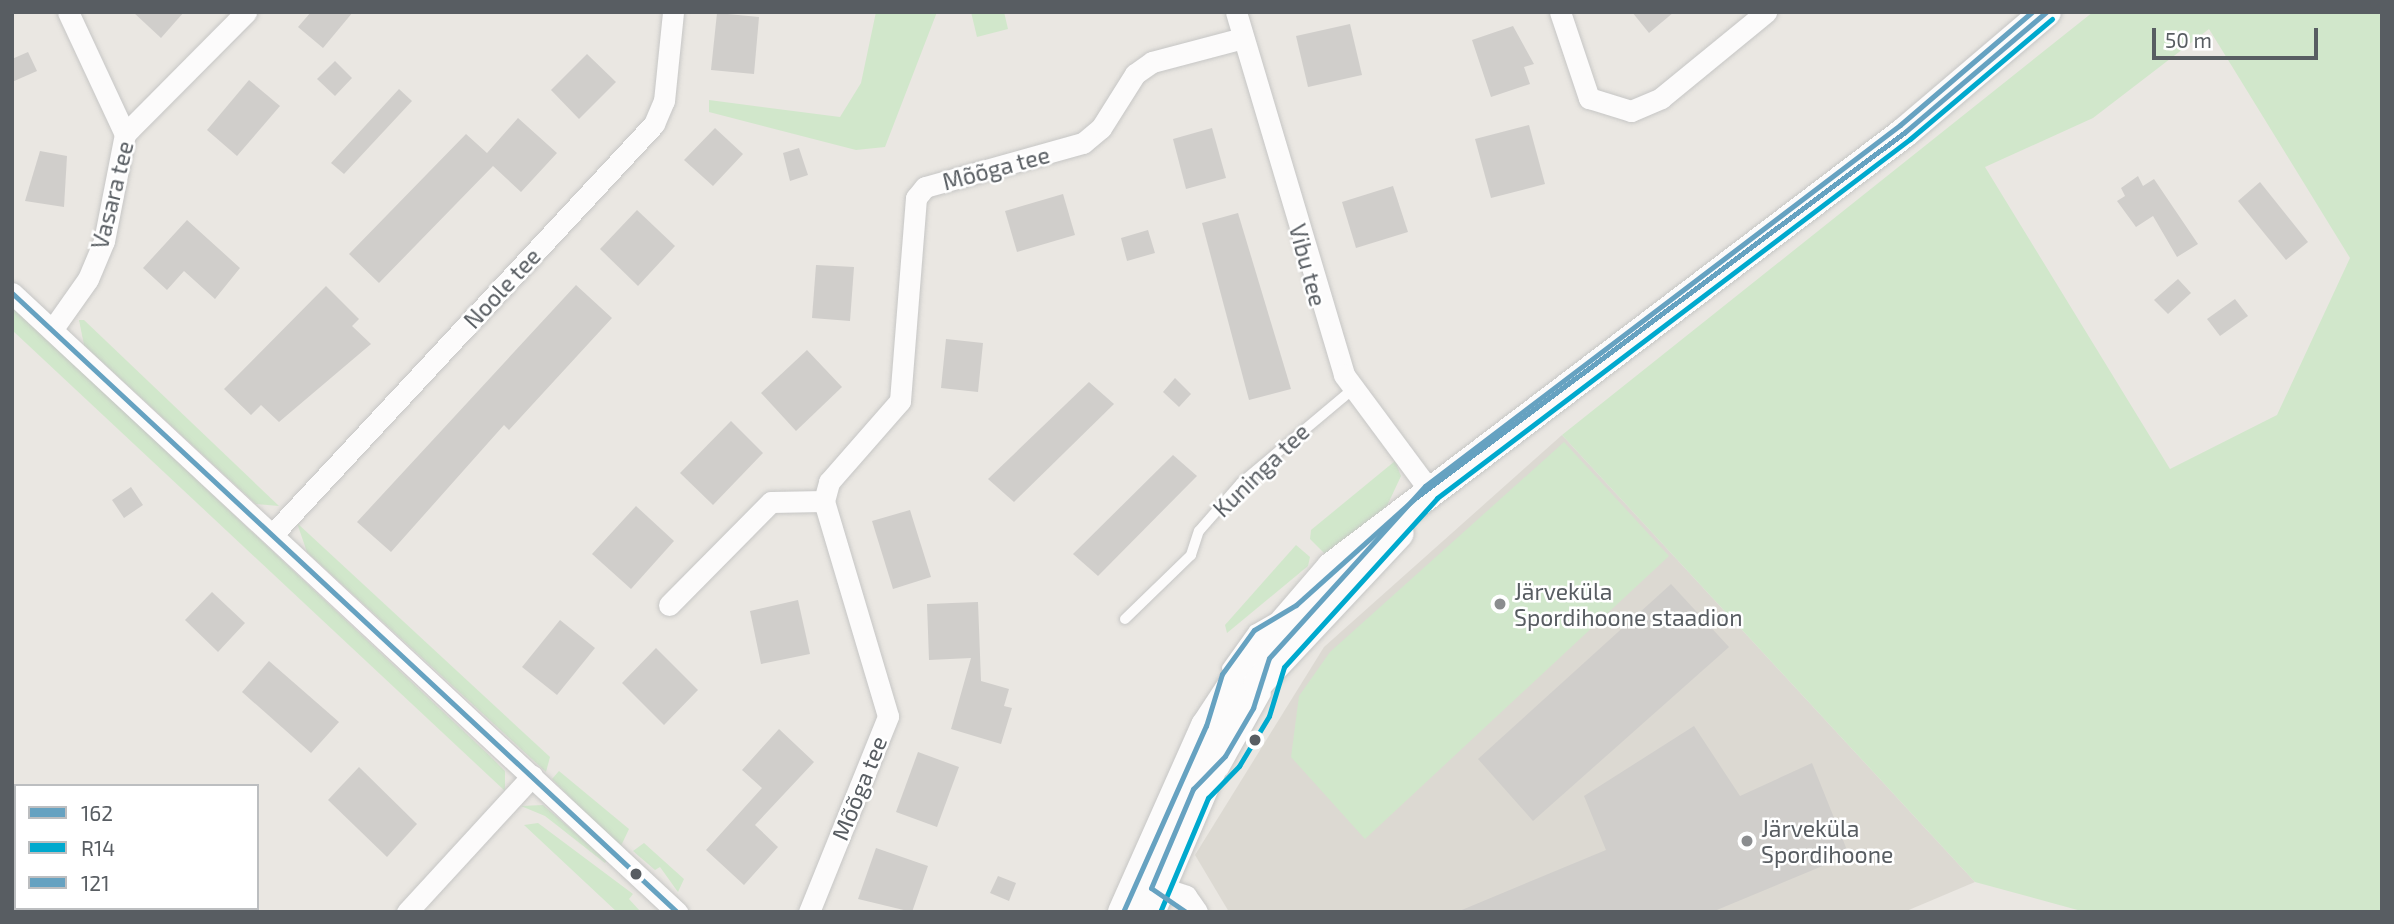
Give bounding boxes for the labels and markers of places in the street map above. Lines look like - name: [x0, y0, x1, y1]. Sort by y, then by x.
- place label: Järveküla Spordihoone staadion: [1514, 577, 1743, 631]
- marker: Järveküla Spordihoone staadion: [1492, 596, 1508, 612]
- unlabelled marker: [1248, 733, 1262, 747]
- place label: Järveküla Spordihoone: [1761, 814, 1893, 868]
- marker: Järveküla Spordihoone: [1739, 833, 1755, 849]
- unlabelled marker: [629, 867, 643, 881]

